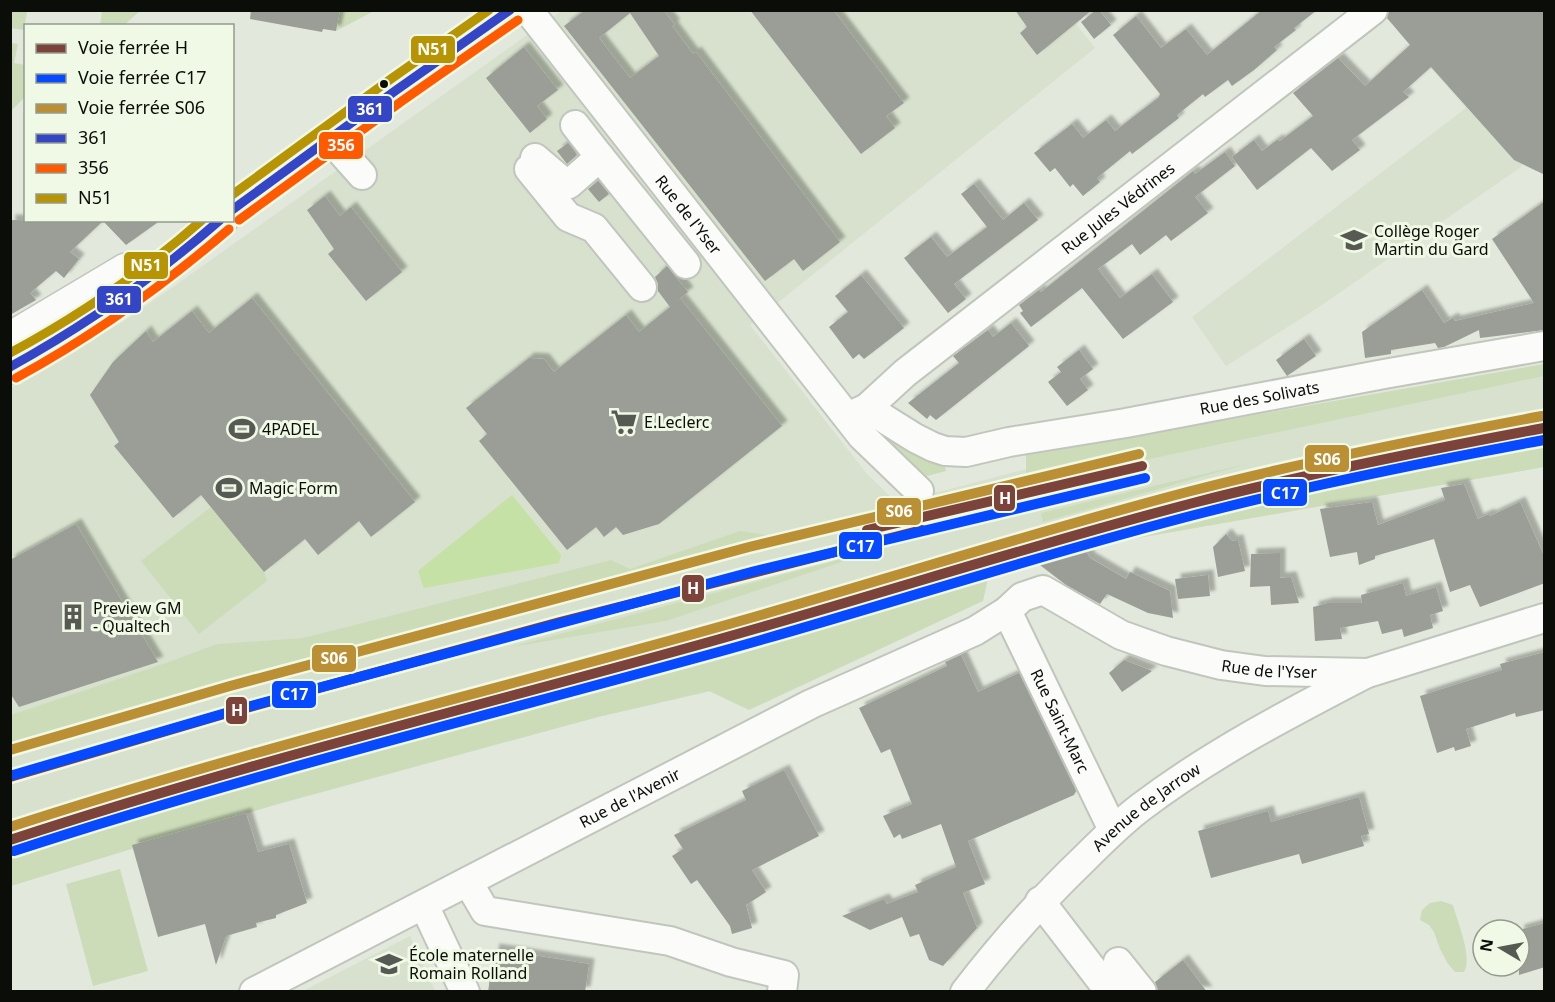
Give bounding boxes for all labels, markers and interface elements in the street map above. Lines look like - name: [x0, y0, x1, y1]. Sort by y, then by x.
- legend: [24, 24, 234, 222]
- text: Voie ferrée H: [78, 35, 188, 59]
- line badge: N51: [410, 35, 456, 64]
- text: N51: [417, 38, 449, 60]
- text: Voie ferrée C17: [78, 65, 207, 89]
- unlabelled marker: [378, 78, 390, 90]
- text: Voie ferrée S06: [78, 95, 205, 119]
- line badge: 361: [347, 95, 393, 123]
- text: 361: [356, 98, 384, 120]
- text: 361: [78, 125, 109, 149]
- line badge: 356: [318, 131, 364, 160]
- text: 356: [327, 134, 355, 156]
- text: 356: [78, 155, 109, 179]
- street label: Rue Jules Védrines: [1057, 157, 1179, 259]
- street label: Rue de l'Yser: [650, 170, 727, 259]
- text: N51: [78, 185, 112, 209]
- place label: Collège Roger Martin du Gard: [1374, 220, 1489, 260]
- school or university icon: Collège Roger Martin du Gard: [1339, 225, 1369, 255]
- line badge: N51: [123, 251, 169, 280]
- text: N51: [130, 254, 162, 276]
- line badge: 361: [96, 285, 142, 314]
- text: 361: [105, 288, 133, 310]
- street label: Rue des Solivats: [1198, 376, 1321, 420]
- supermarket icon: E.Leclerc: [609, 407, 639, 437]
- place label: E.Leclerc: [644, 411, 710, 433]
- sports icon: 4PADEL: [227, 414, 257, 444]
- place label: 4PADEL: [262, 418, 319, 440]
- line badge: S06: [1304, 444, 1350, 473]
- text: S06: [1313, 448, 1341, 470]
- sports icon: Magic Form: [214, 473, 244, 503]
- place label: Magic Form: [249, 477, 338, 499]
- line badge: C17: [1262, 478, 1308, 507]
- text: C17: [1271, 482, 1299, 504]
- line badge: H: [993, 484, 1016, 512]
- text: H: [999, 487, 1011, 509]
- line badge: S06: [876, 497, 922, 526]
- text: S06: [885, 500, 913, 522]
- line badge: C17: [838, 531, 883, 560]
- text: C17: [846, 535, 874, 557]
- line badge: H: [681, 574, 705, 603]
- text: H: [687, 577, 699, 599]
- place label: Preview GM - Qualtech: [93, 597, 182, 637]
- building icon: Preview GM - Qualtech: [58, 602, 88, 632]
- line badge: S06: [311, 644, 357, 673]
- text: S06: [320, 647, 348, 669]
- street label: Rue de l'Yser: [1220, 654, 1318, 683]
- street label: Rue Saint-Marc: [1026, 665, 1095, 777]
- line badge: C17: [271, 680, 317, 709]
- text: C17: [280, 683, 308, 705]
- line badge: H: [225, 696, 248, 725]
- text: H: [231, 699, 243, 721]
- street label: Avenue de Jarrow: [1087, 758, 1205, 856]
- street label: Rue de l'Avenir: [575, 762, 684, 833]
- north arrow: [1471, 918, 1531, 978]
- text: N: [1474, 937, 1498, 954]
- place label: École maternelle Romain Rolland: [409, 944, 534, 984]
- school or university icon: École maternelle Romain Rolland: [374, 949, 404, 979]

